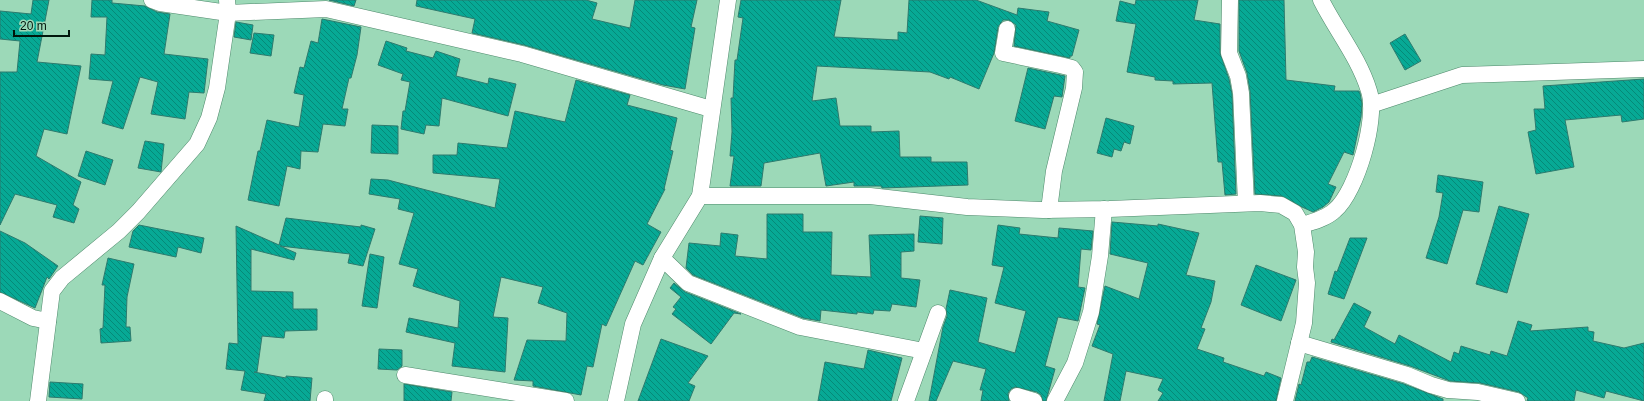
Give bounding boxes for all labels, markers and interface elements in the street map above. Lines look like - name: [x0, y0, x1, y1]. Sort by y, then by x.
- scale bar: [14, 12, 69, 38]
- text: 20 m: [20, 19, 47, 33]

